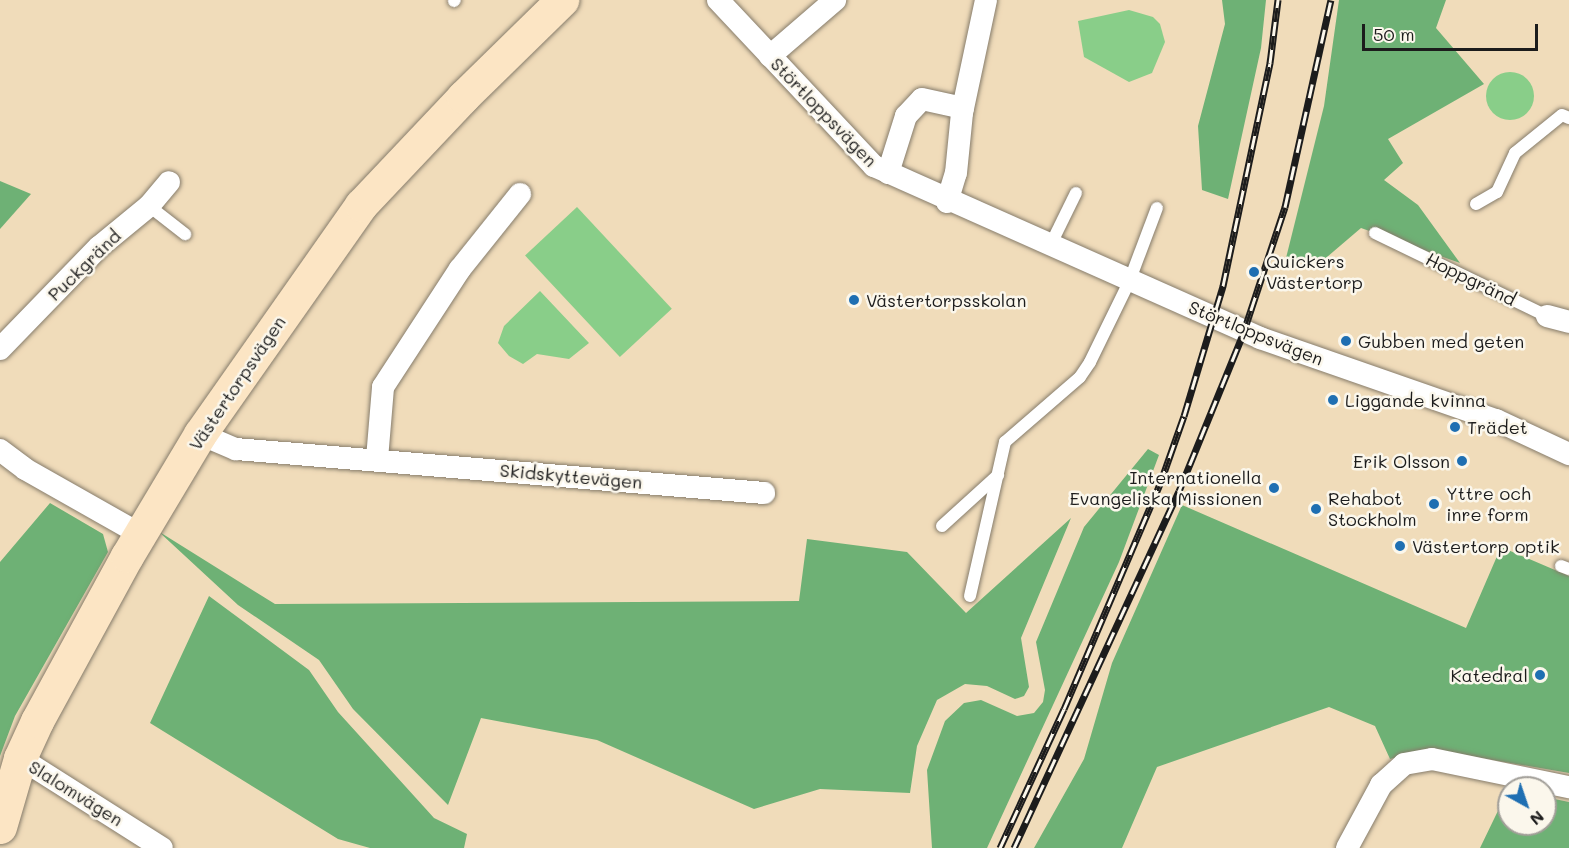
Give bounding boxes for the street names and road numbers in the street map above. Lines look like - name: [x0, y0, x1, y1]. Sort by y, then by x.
- street label: Störtloppsvägen: [766, 53, 882, 171]
- street label: Puckgränd: [43, 225, 125, 305]
- street label: Hoppgränd: [1422, 248, 1520, 310]
- street label: Störtloppsvägen: [1185, 296, 1327, 370]
- street label: Västertorpsvägen: [184, 312, 290, 454]
- street label: Skidskyttevägen: [499, 459, 643, 493]
- street label: Slalomvägen: [25, 755, 127, 831]

